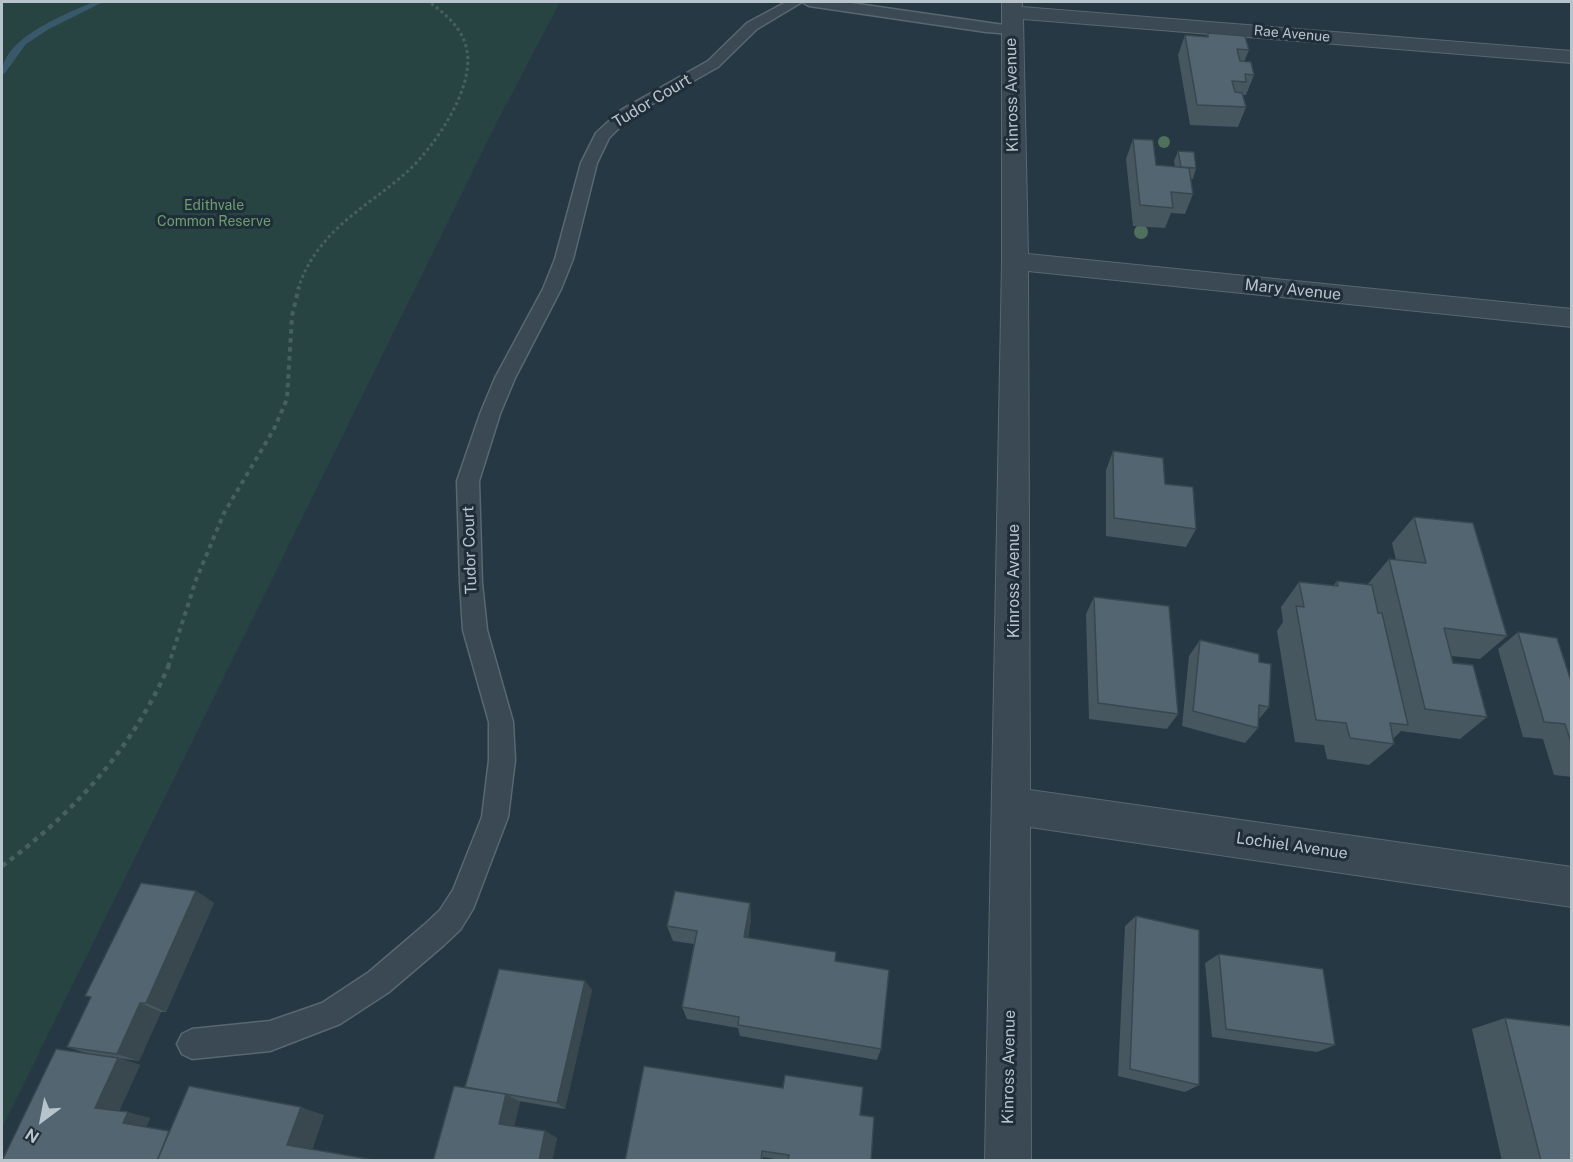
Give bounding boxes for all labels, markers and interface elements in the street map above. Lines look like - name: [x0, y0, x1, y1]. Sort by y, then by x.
- street label: Rae Avenue: [1253, 22, 1331, 46]
- street label: Kinross Avenue: [1001, 38, 1023, 152]
- street label: Tudor Court: [609, 70, 695, 132]
- park label: Edithvale Common Reserve: [157, 198, 271, 231]
- street label: Mary Avenue: [1244, 275, 1342, 305]
- street label: Tudor Court: [459, 506, 481, 594]
- street label: Kinross Avenue: [1004, 524, 1024, 638]
- street label: Lochiel Avenue: [1235, 829, 1349, 863]
- street label: Kinross Avenue: [998, 1010, 1020, 1124]
- north arrow: [12, 1090, 72, 1150]
- text: N: [22, 1124, 43, 1147]

